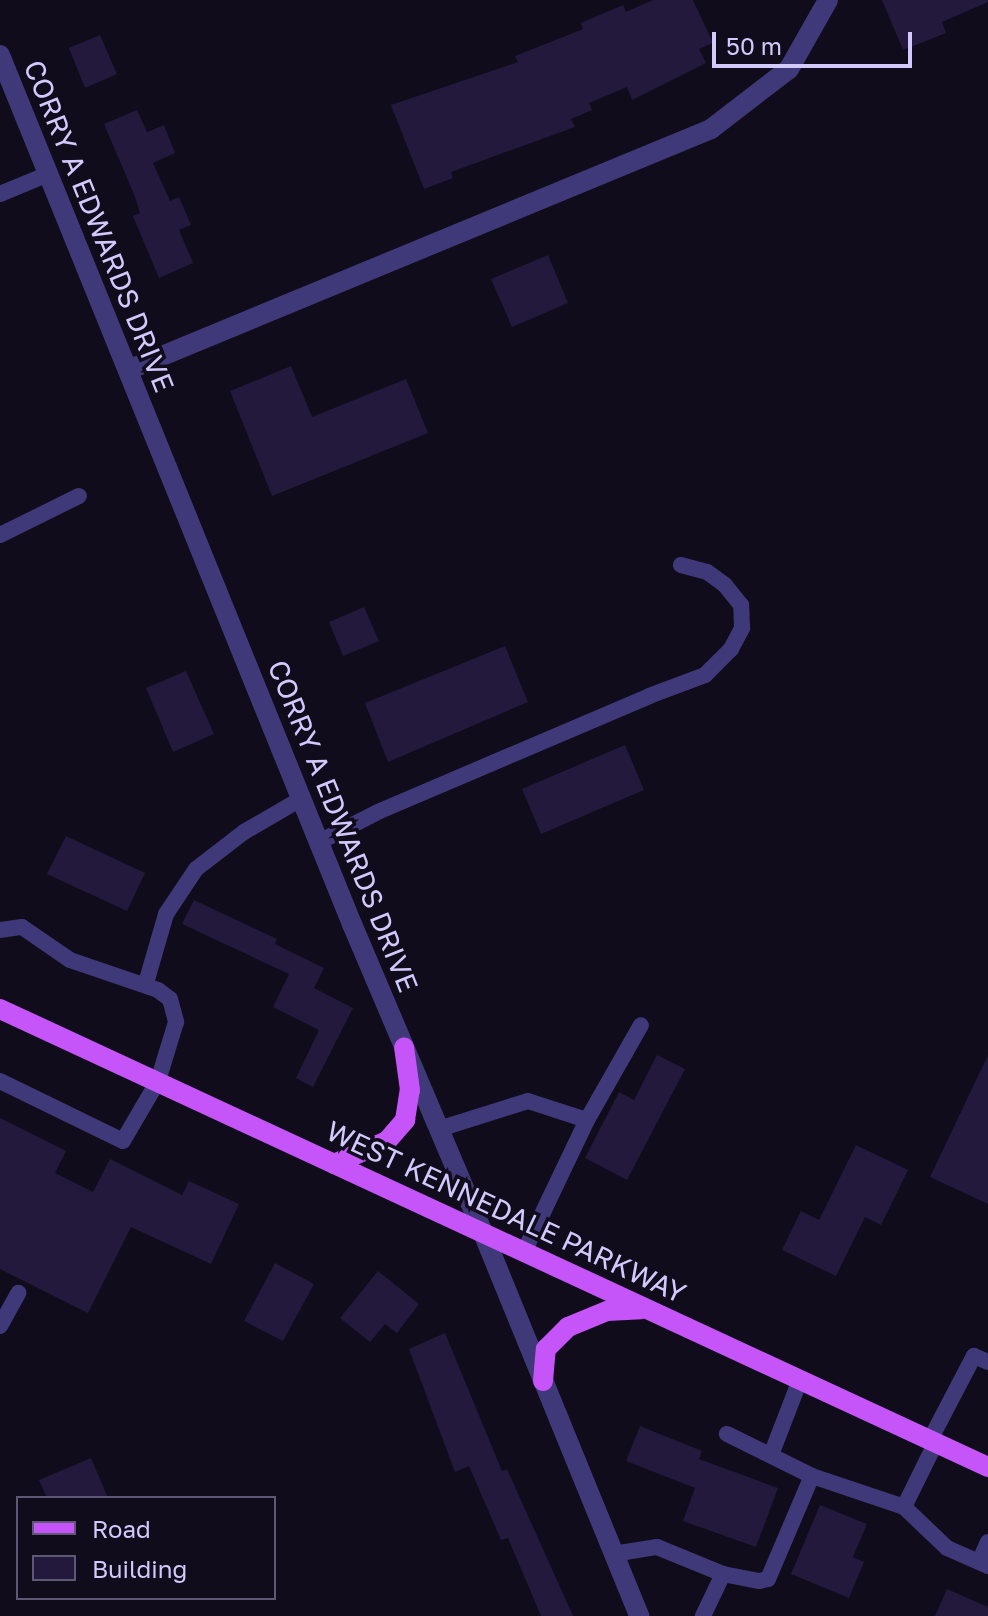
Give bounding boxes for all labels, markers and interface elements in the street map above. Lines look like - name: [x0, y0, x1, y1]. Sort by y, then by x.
- scale bar: [716, 16, 916, 66]
- text: 50 m: [726, 31, 782, 60]
- street label: CORRY A EDWARDS DRIVE: [17, 55, 181, 397]
- street label: CORRY A EDWARDS DRIVE: [261, 655, 425, 997]
- street label: WEST KENNEDALE PARKWAY: [321, 1114, 691, 1310]
- legend: [16, 1496, 276, 1600]
- text: Road: [92, 1514, 151, 1543]
- text: Building: [92, 1554, 187, 1583]

